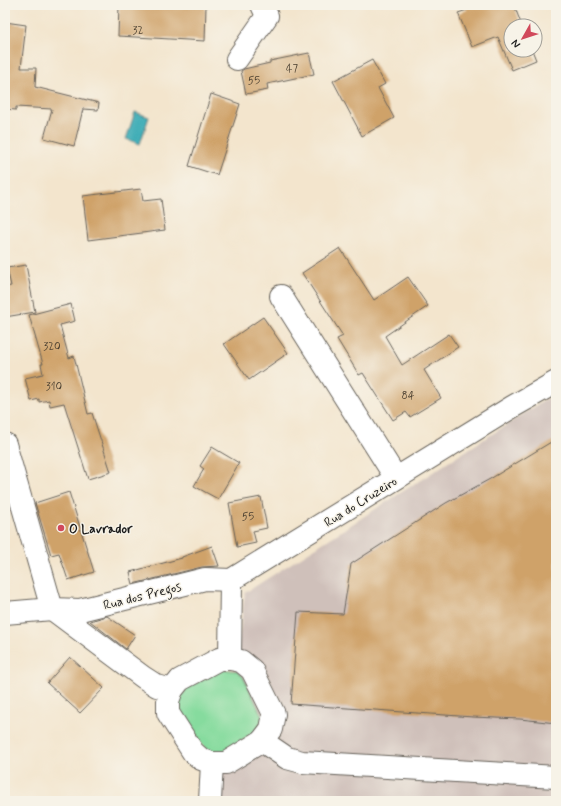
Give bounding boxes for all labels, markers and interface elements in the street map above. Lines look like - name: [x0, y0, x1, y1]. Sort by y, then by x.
- north arrow: [503, 18, 543, 58]
- house number: 32: [133, 24, 144, 38]
- text: N: [508, 36, 524, 51]
- house number: 47: [286, 62, 298, 76]
- house number: 55: [248, 74, 260, 88]
- house number: 320: [43, 340, 61, 354]
- house number: 310: [46, 380, 62, 394]
- house number: 84: [402, 389, 415, 403]
- street label: Rua do Cruzeiro: [321, 473, 401, 532]
- house number: 55: [242, 510, 254, 524]
- place label: O Lavrador: [69, 521, 133, 538]
- marker: O Lavrador: [56, 523, 66, 533]
- street label: Rua dos Pregos: [102, 579, 184, 616]

